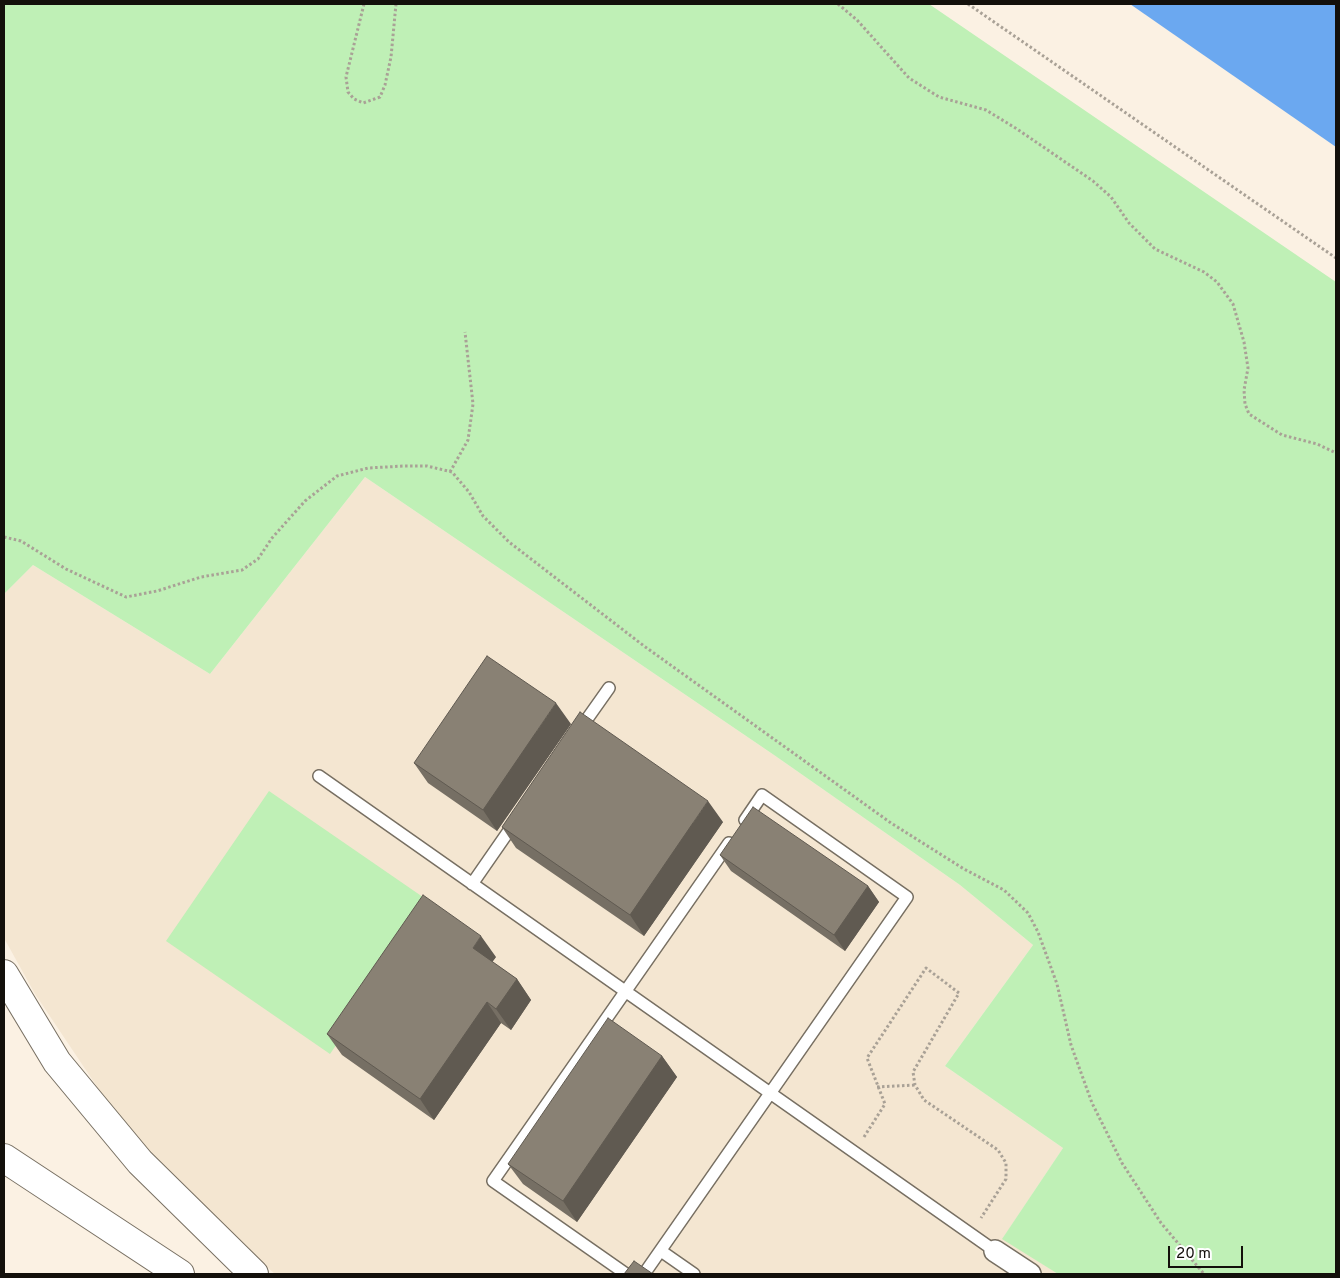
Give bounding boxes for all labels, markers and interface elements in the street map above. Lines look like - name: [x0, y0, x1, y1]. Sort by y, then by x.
- scale bar: [1170, 1236, 1245, 1268]
- text: 20 m: [1176, 1245, 1211, 1264]

